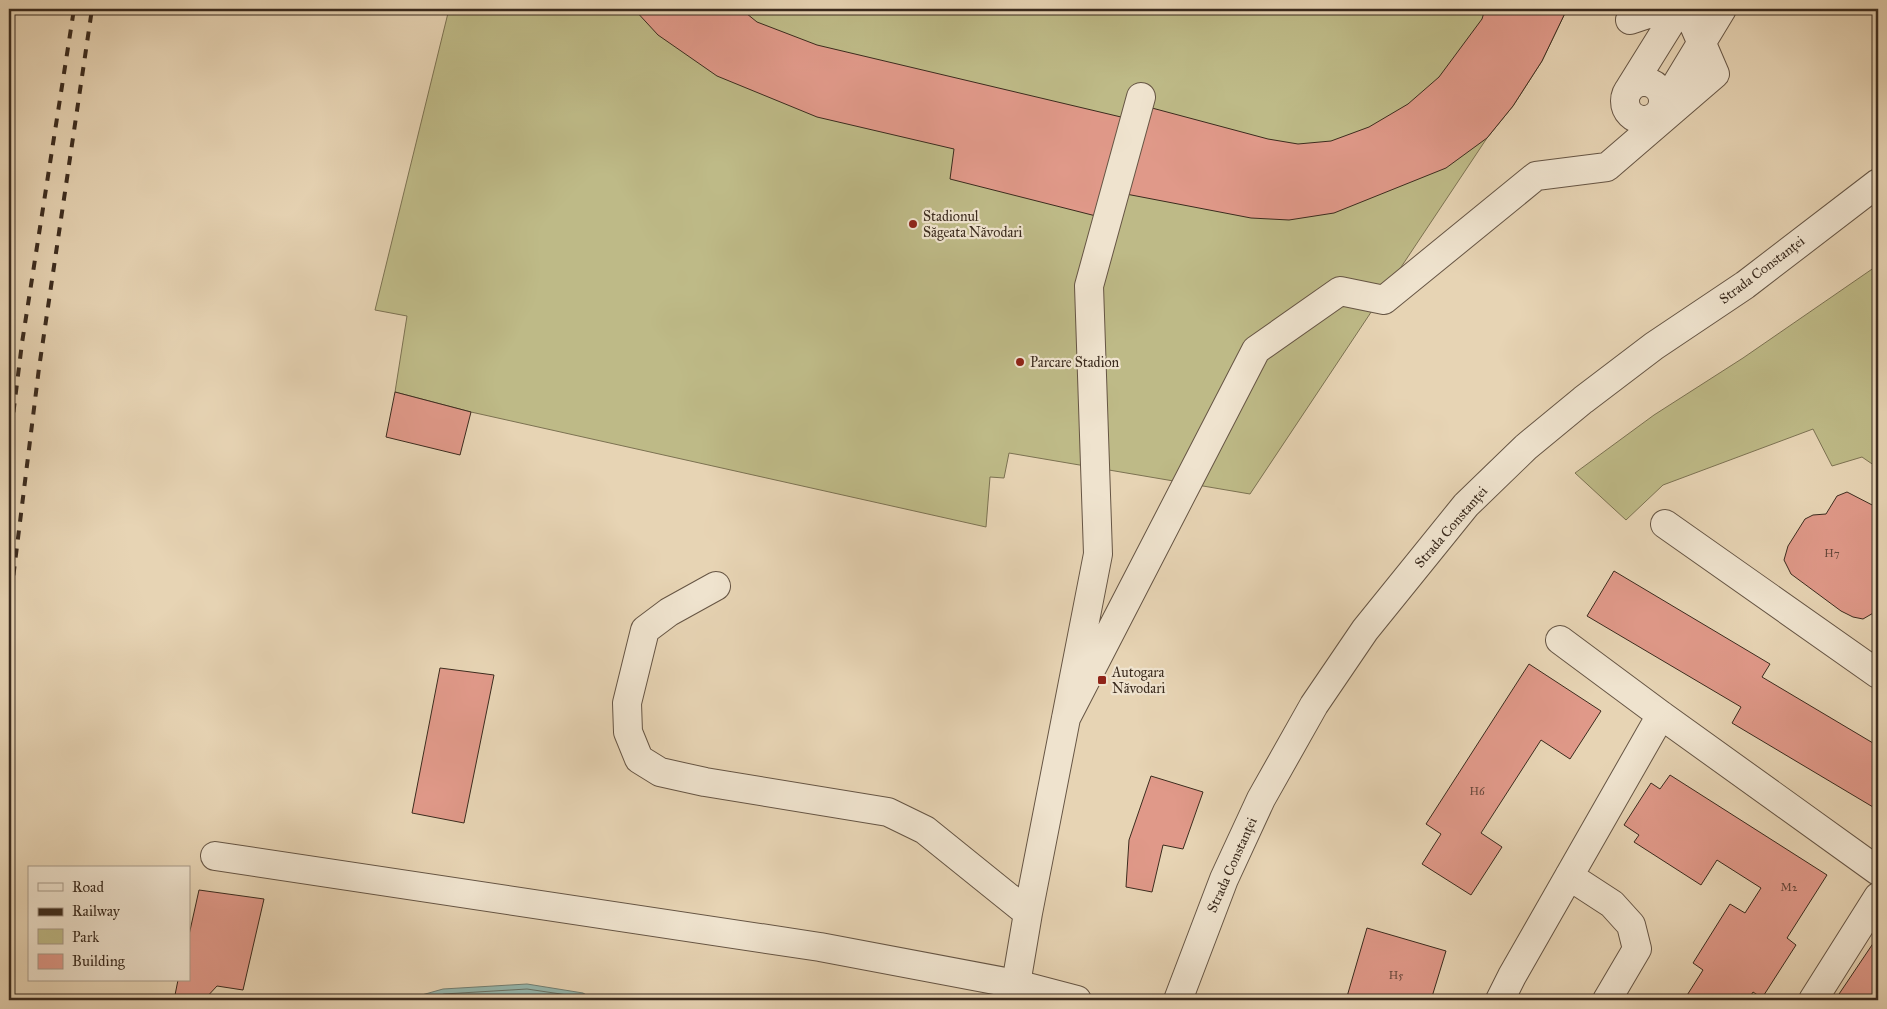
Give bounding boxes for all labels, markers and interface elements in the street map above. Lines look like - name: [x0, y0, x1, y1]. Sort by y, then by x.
- place label: Stadionul Săgeata Năvodari: [923, 208, 1023, 241]
- marker: Stadionul Săgeata Năvodari: [907, 218, 919, 230]
- street label: Strada Constanței: [1716, 232, 1808, 308]
- place label: Parcare Stadion: [1030, 354, 1120, 371]
- marker: Parcare Stadion: [1014, 356, 1026, 368]
- street label: Strada Constanței: [1411, 483, 1491, 571]
- house number: H7: [1824, 547, 1840, 560]
- place label: Autogara Năvodari: [1111, 664, 1165, 697]
- marker: Autogara Năvodari: [1096, 674, 1108, 686]
- house number: H6: [1469, 785, 1485, 798]
- street label: Strada Constanței: [1203, 815, 1261, 915]
- legend: [28, 866, 190, 982]
- text: Road: [72, 878, 104, 896]
- house number: M2: [1781, 881, 1798, 894]
- text: Railway: [72, 902, 121, 920]
- text: Park: [72, 928, 99, 946]
- text: Building: [72, 952, 126, 970]
- house number: H5: [1389, 969, 1403, 982]

